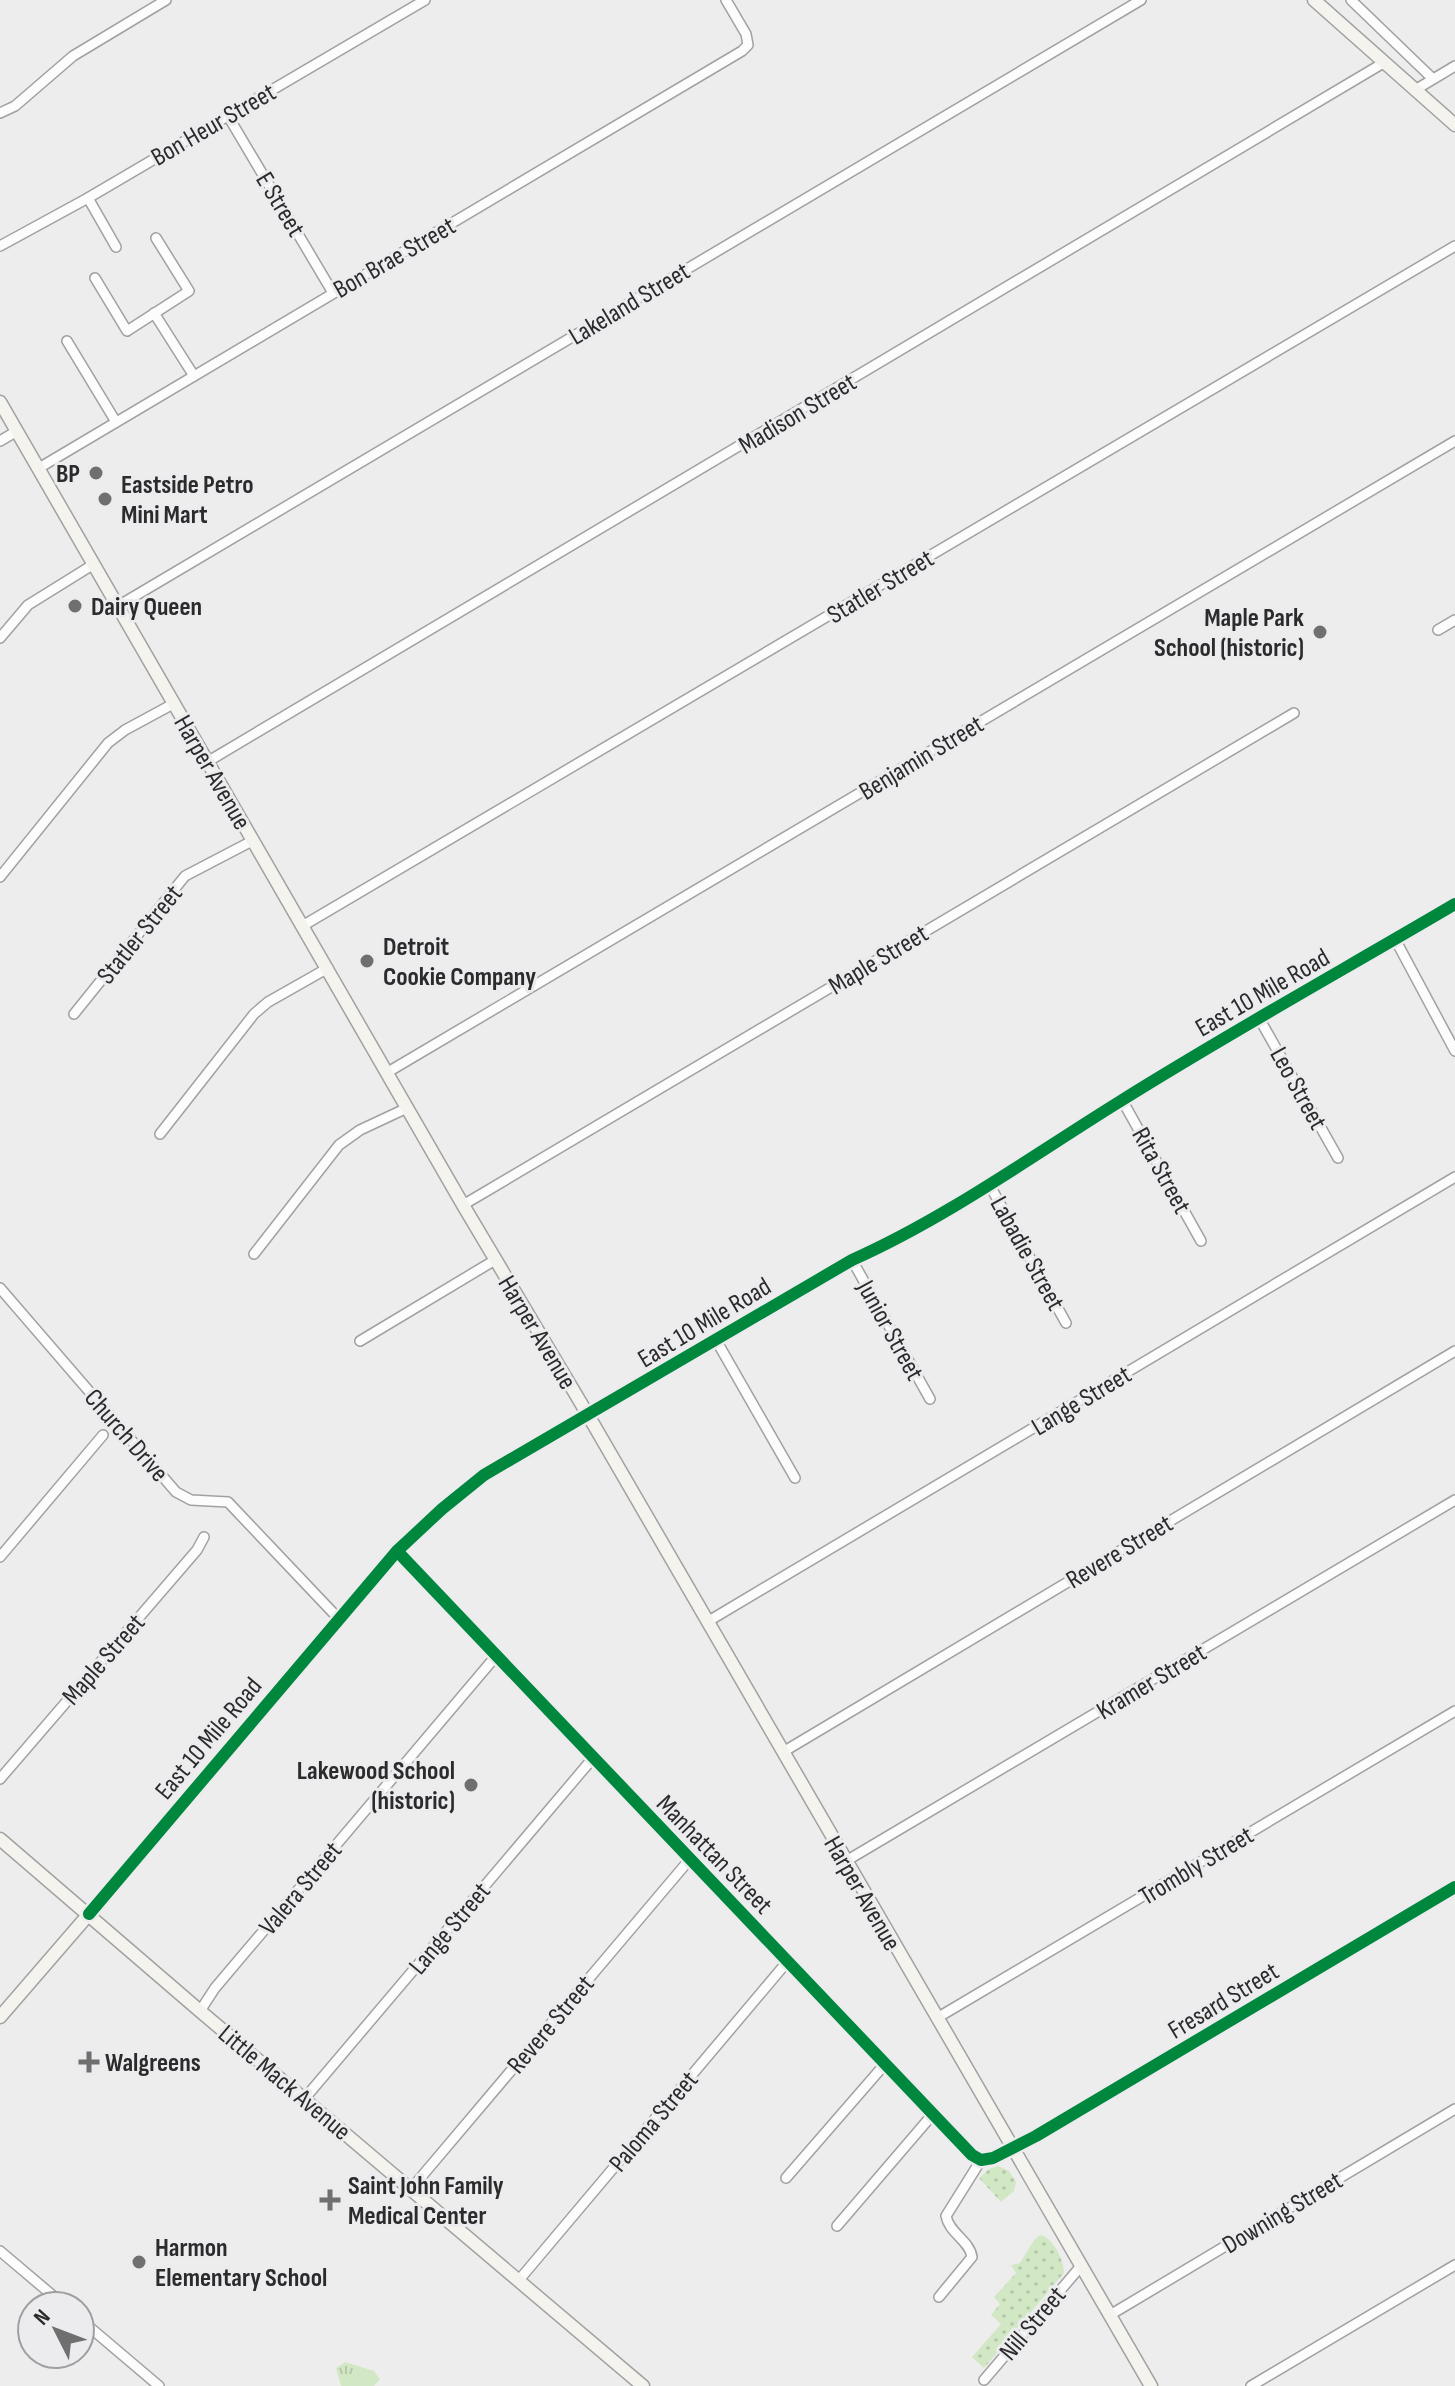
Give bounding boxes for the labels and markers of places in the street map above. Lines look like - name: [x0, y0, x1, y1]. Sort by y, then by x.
- place label: BP: [56, 459, 80, 490]
- marker: BP: [87, 464, 105, 482]
- place label: Eastside Petro Mini Mart: [121, 470, 253, 531]
- marker: Eastside Petro Mini Mart: [96, 490, 114, 508]
- place label: Dairy Queen: [91, 592, 202, 623]
- marker: Dairy Queen: [66, 597, 84, 615]
- place label: Maple Park School (historic): [1154, 603, 1304, 664]
- marker: Maple Park School (historic): [1311, 623, 1329, 641]
- place label: Detroit Cookie Company: [383, 932, 536, 993]
- marker: Detroit Cookie Company: [358, 952, 376, 970]
- place label: Lakewood School (historic): [297, 1756, 455, 1817]
- marker: Lakewood School (historic): [462, 1776, 480, 1794]
- place label: Walgreens: [105, 2048, 201, 2079]
- marker: Walgreens: [80, 2053, 98, 2071]
- place label: Saint John Family Medical Center: [348, 2171, 504, 2232]
- marker: Saint John Family Medical Center: [319, 2189, 341, 2211]
- place label: Harmon Elementary School: [155, 2233, 327, 2294]
- marker: Harmon Elementary School: [130, 2253, 148, 2271]

